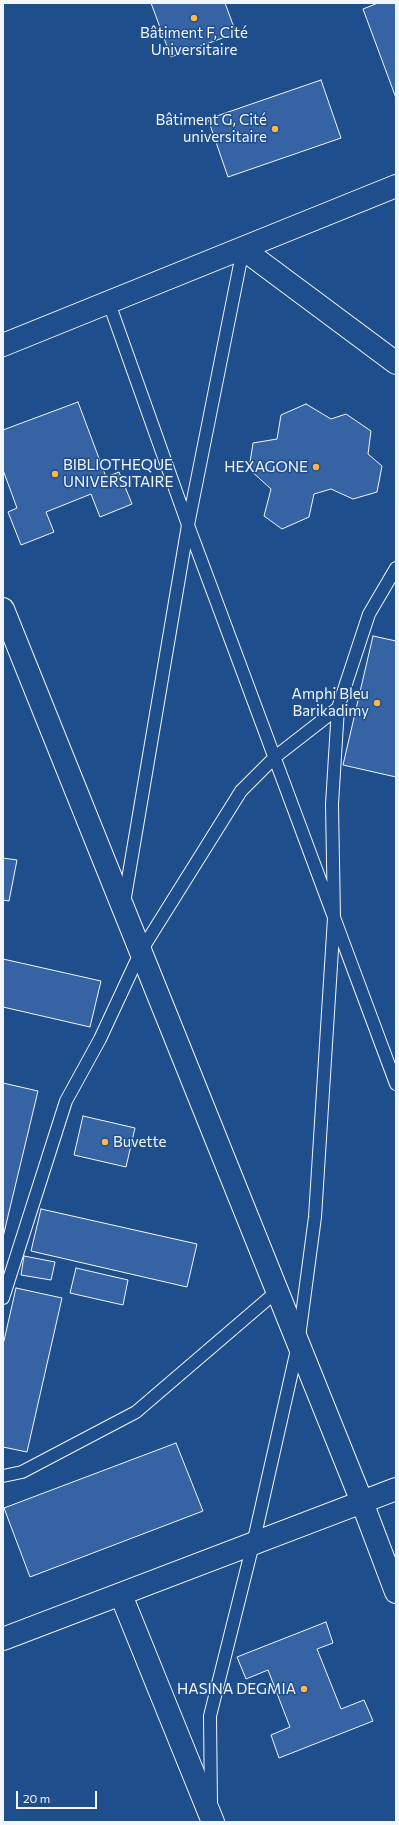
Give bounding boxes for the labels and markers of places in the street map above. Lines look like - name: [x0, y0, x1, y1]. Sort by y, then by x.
- marker: Bâtiment F, Cité Universitaire: [189, 13, 199, 23]
- place label: Bâtiment F, Cité Universitaire: [140, 24, 248, 59]
- place label: Bâtiment G, Cité universitaire: [156, 111, 267, 146]
- marker: Bâtiment G, Cité universitaire: [270, 124, 280, 134]
- place label: BIBLIOTHEQUE UNIVERSITAIRE: [63, 456, 174, 491]
- place label: HEXAGONE: [224, 458, 308, 476]
- marker: HEXAGONE: [311, 462, 321, 472]
- marker: BIBLIOTHEQUE UNIVERSITAIRE: [50, 469, 60, 479]
- place label: Amphi Bleu Barikadimy: [292, 685, 369, 720]
- marker: Amphi Bleu Barikadimy: [372, 698, 382, 708]
- place label: Buvette: [113, 1133, 166, 1151]
- marker: Buvette: [100, 1137, 110, 1147]
- place label: HASINA DEGMIA: [177, 1680, 296, 1698]
- marker: HASINA DEGMIA: [299, 1684, 309, 1694]

